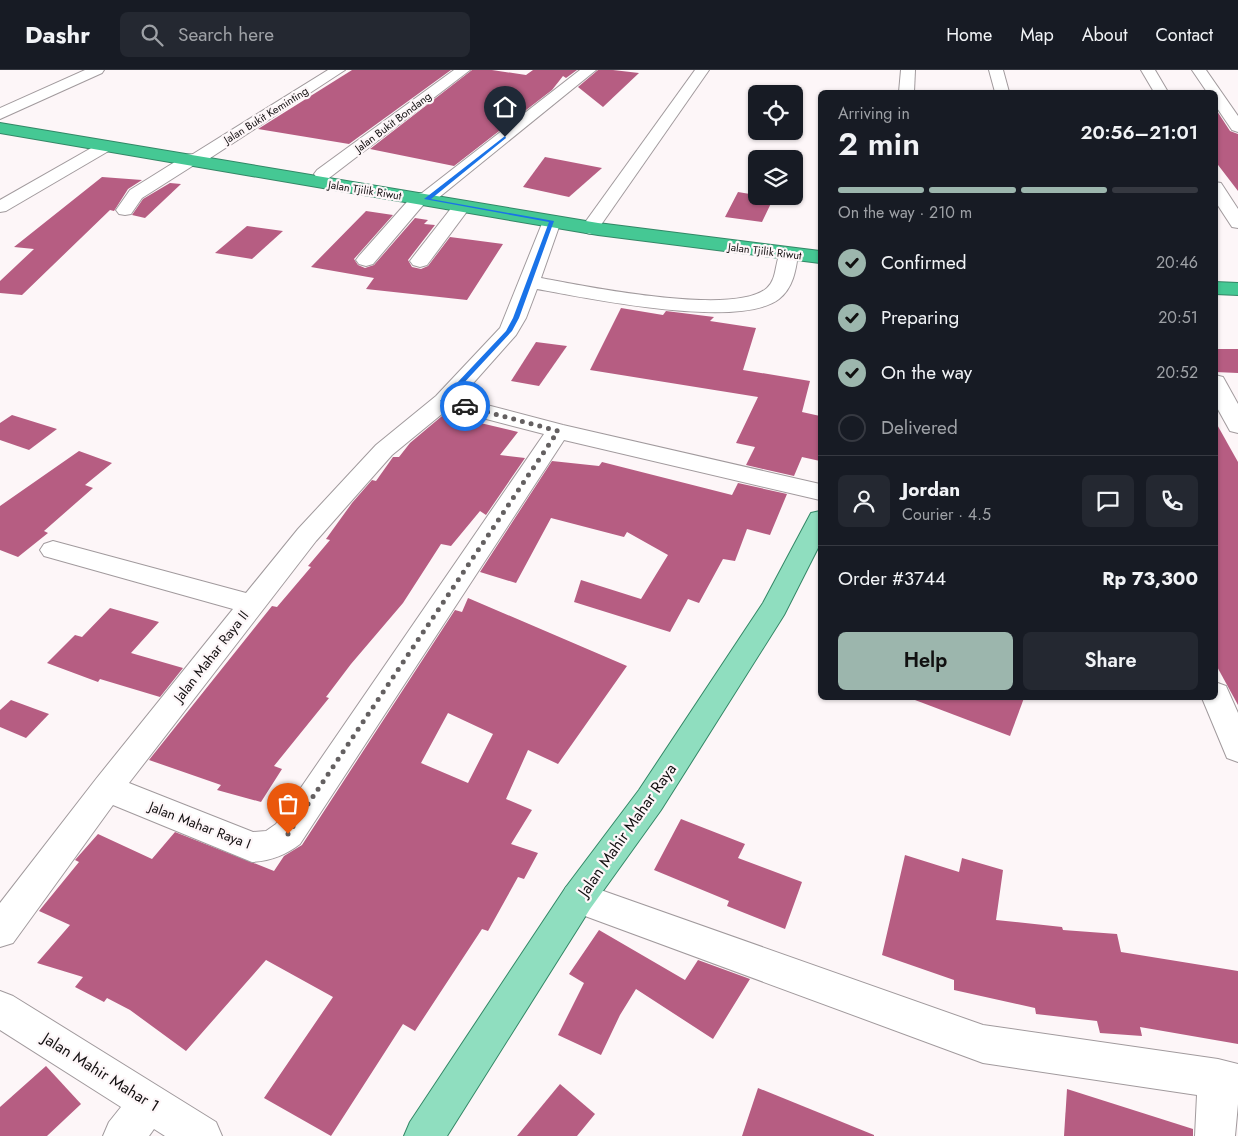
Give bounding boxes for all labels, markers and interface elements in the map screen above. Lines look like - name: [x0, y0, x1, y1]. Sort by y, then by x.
- search box: [120, 12, 470, 57]
- text: Dashr: [25, 17, 90, 52]
- icon: search: [138, 21, 166, 49]
- text: Search here: [178, 21, 274, 48]
- text: Home: [946, 22, 992, 48]
- text: Map: [1020, 22, 1054, 48]
- text: About: [1082, 22, 1127, 48]
- text: Contact: [1155, 22, 1213, 48]
- street label: Jalan Bukit Keminting: [219, 83, 311, 148]
- map controls: [748, 85, 803, 205]
- button: locate: [748, 85, 803, 140]
- pin: [484, 86, 526, 137]
- street label: Jalan Bukit Bondang: [350, 88, 435, 157]
- icon: home: [491, 93, 519, 121]
- text: Arriving in: [838, 102, 910, 125]
- text: 20:56–21:01: [1080, 119, 1198, 146]
- text: 2 min: [838, 121, 920, 167]
- button: layers: [748, 150, 803, 205]
- street label: Jalan Tjilik Riwut: [325, 176, 403, 204]
- text: On the way · 210 m: [838, 201, 972, 224]
- street label: Jalan Tjilik Riwut: [725, 238, 803, 263]
- icon: check: [838, 249, 866, 277]
- text: Confirmed: [881, 249, 967, 276]
- text: 20:46: [1156, 251, 1198, 274]
- icon: check: [838, 304, 866, 332]
- text: Preparing: [881, 304, 959, 331]
- text: 20:51: [1158, 306, 1198, 329]
- icon: check: [838, 359, 866, 387]
- text: On the way: [881, 359, 972, 386]
- text: 20:52: [1156, 361, 1198, 384]
- courier: [440, 381, 490, 431]
- icon: car: [451, 392, 479, 420]
- text: Delivered: [881, 414, 958, 441]
- button: person: [838, 475, 890, 527]
- button: chat: [1082, 475, 1134, 527]
- button: phone: [1146, 475, 1198, 527]
- text: Jordan: [902, 476, 960, 503]
- text: Courier · 4.5: [902, 503, 991, 526]
- text: Order #3744: [838, 565, 946, 592]
- text: Rp 73,300: [1102, 565, 1198, 592]
- street label: Jalan Mahar Raya II: [168, 606, 253, 708]
- button: Help: [838, 632, 1013, 690]
- button: Share: [1023, 632, 1198, 690]
- street label: Jalan Mahir Mahar Raya: [571, 759, 682, 903]
- pin: [267, 783, 309, 834]
- icon: bag: [274, 790, 302, 818]
- street label: Jalan Mahar Raya I: [144, 796, 254, 854]
- street label: Jalan Mahir Mahar 1: [36, 1026, 164, 1117]

